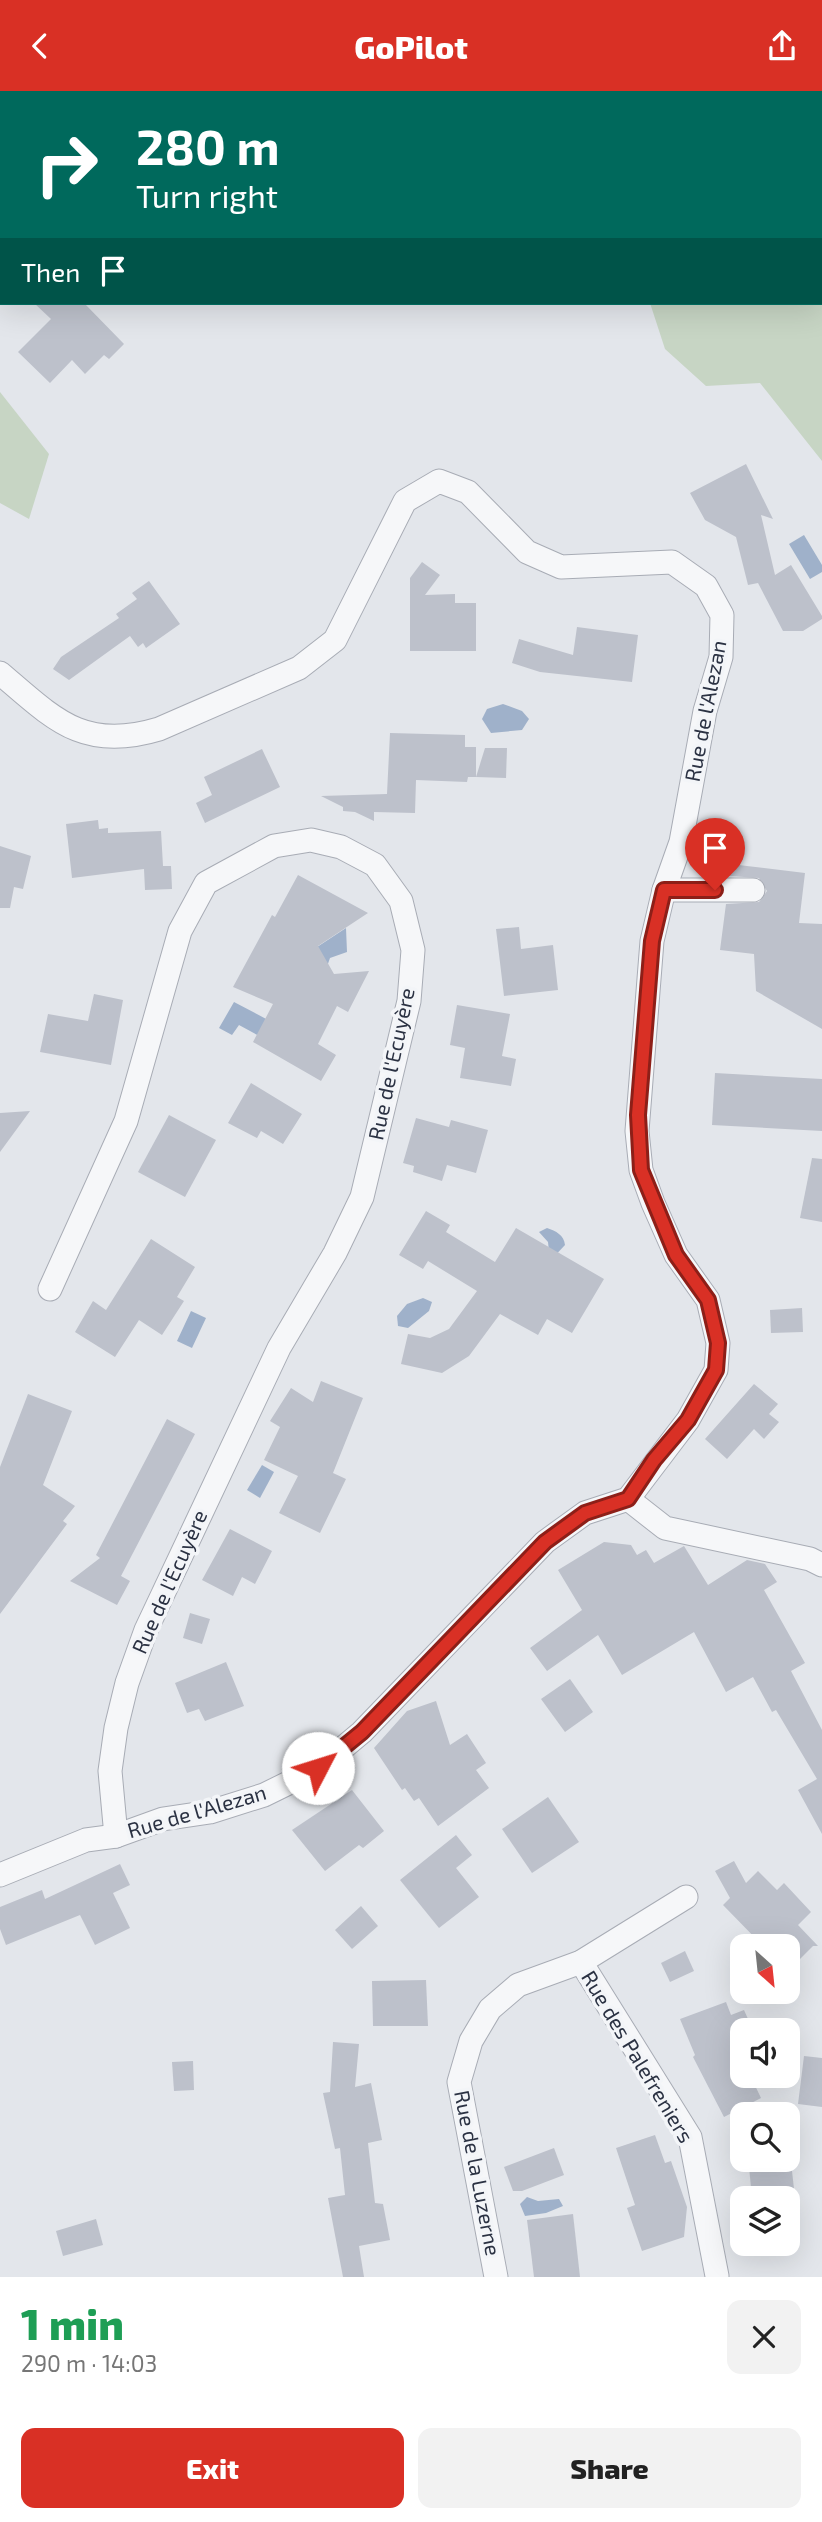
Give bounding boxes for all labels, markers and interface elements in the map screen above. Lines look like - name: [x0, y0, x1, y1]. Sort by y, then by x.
- icon: back: [21, 27, 59, 65]
- text: GoPilot: [354, 27, 468, 65]
- icon: share: [763, 27, 801, 65]
- text: 280 m: [136, 116, 280, 175]
- icon: right: [21, 119, 112, 210]
- text: Turn right: [136, 176, 278, 214]
- icon: arrive: [94, 252, 132, 290]
- text: Then: [21, 256, 80, 287]
- street label: Rue de l'Alezan: [679, 638, 730, 783]
- pin: [685, 818, 745, 890]
- icon: arrive: [696, 829, 734, 867]
- street label: Rue de l'Ecuyère: [362, 985, 419, 1142]
- street label: Rue de l'Ecuyère: [126, 1506, 212, 1657]
- position arrow: [281, 1731, 355, 1805]
- street label: Rue de l'Alezan: [124, 1779, 269, 1842]
- north arrow: [730, 1934, 800, 2004]
- map controls: [730, 1934, 800, 2256]
- street label: Rue des Palefreniers: [577, 1966, 700, 2147]
- button: sound: [730, 2018, 800, 2088]
- street label: Rue de la Luzerne: [450, 2088, 507, 2258]
- button: search: [730, 2102, 800, 2172]
- button: layers: [730, 2186, 800, 2256]
- text: 1 min: [21, 2298, 124, 2348]
- button: close: [727, 2300, 801, 2374]
- text: 290 m · 14:03: [21, 2349, 157, 2377]
- button: Exit: [21, 2428, 404, 2508]
- button: Share: [418, 2428, 801, 2508]

